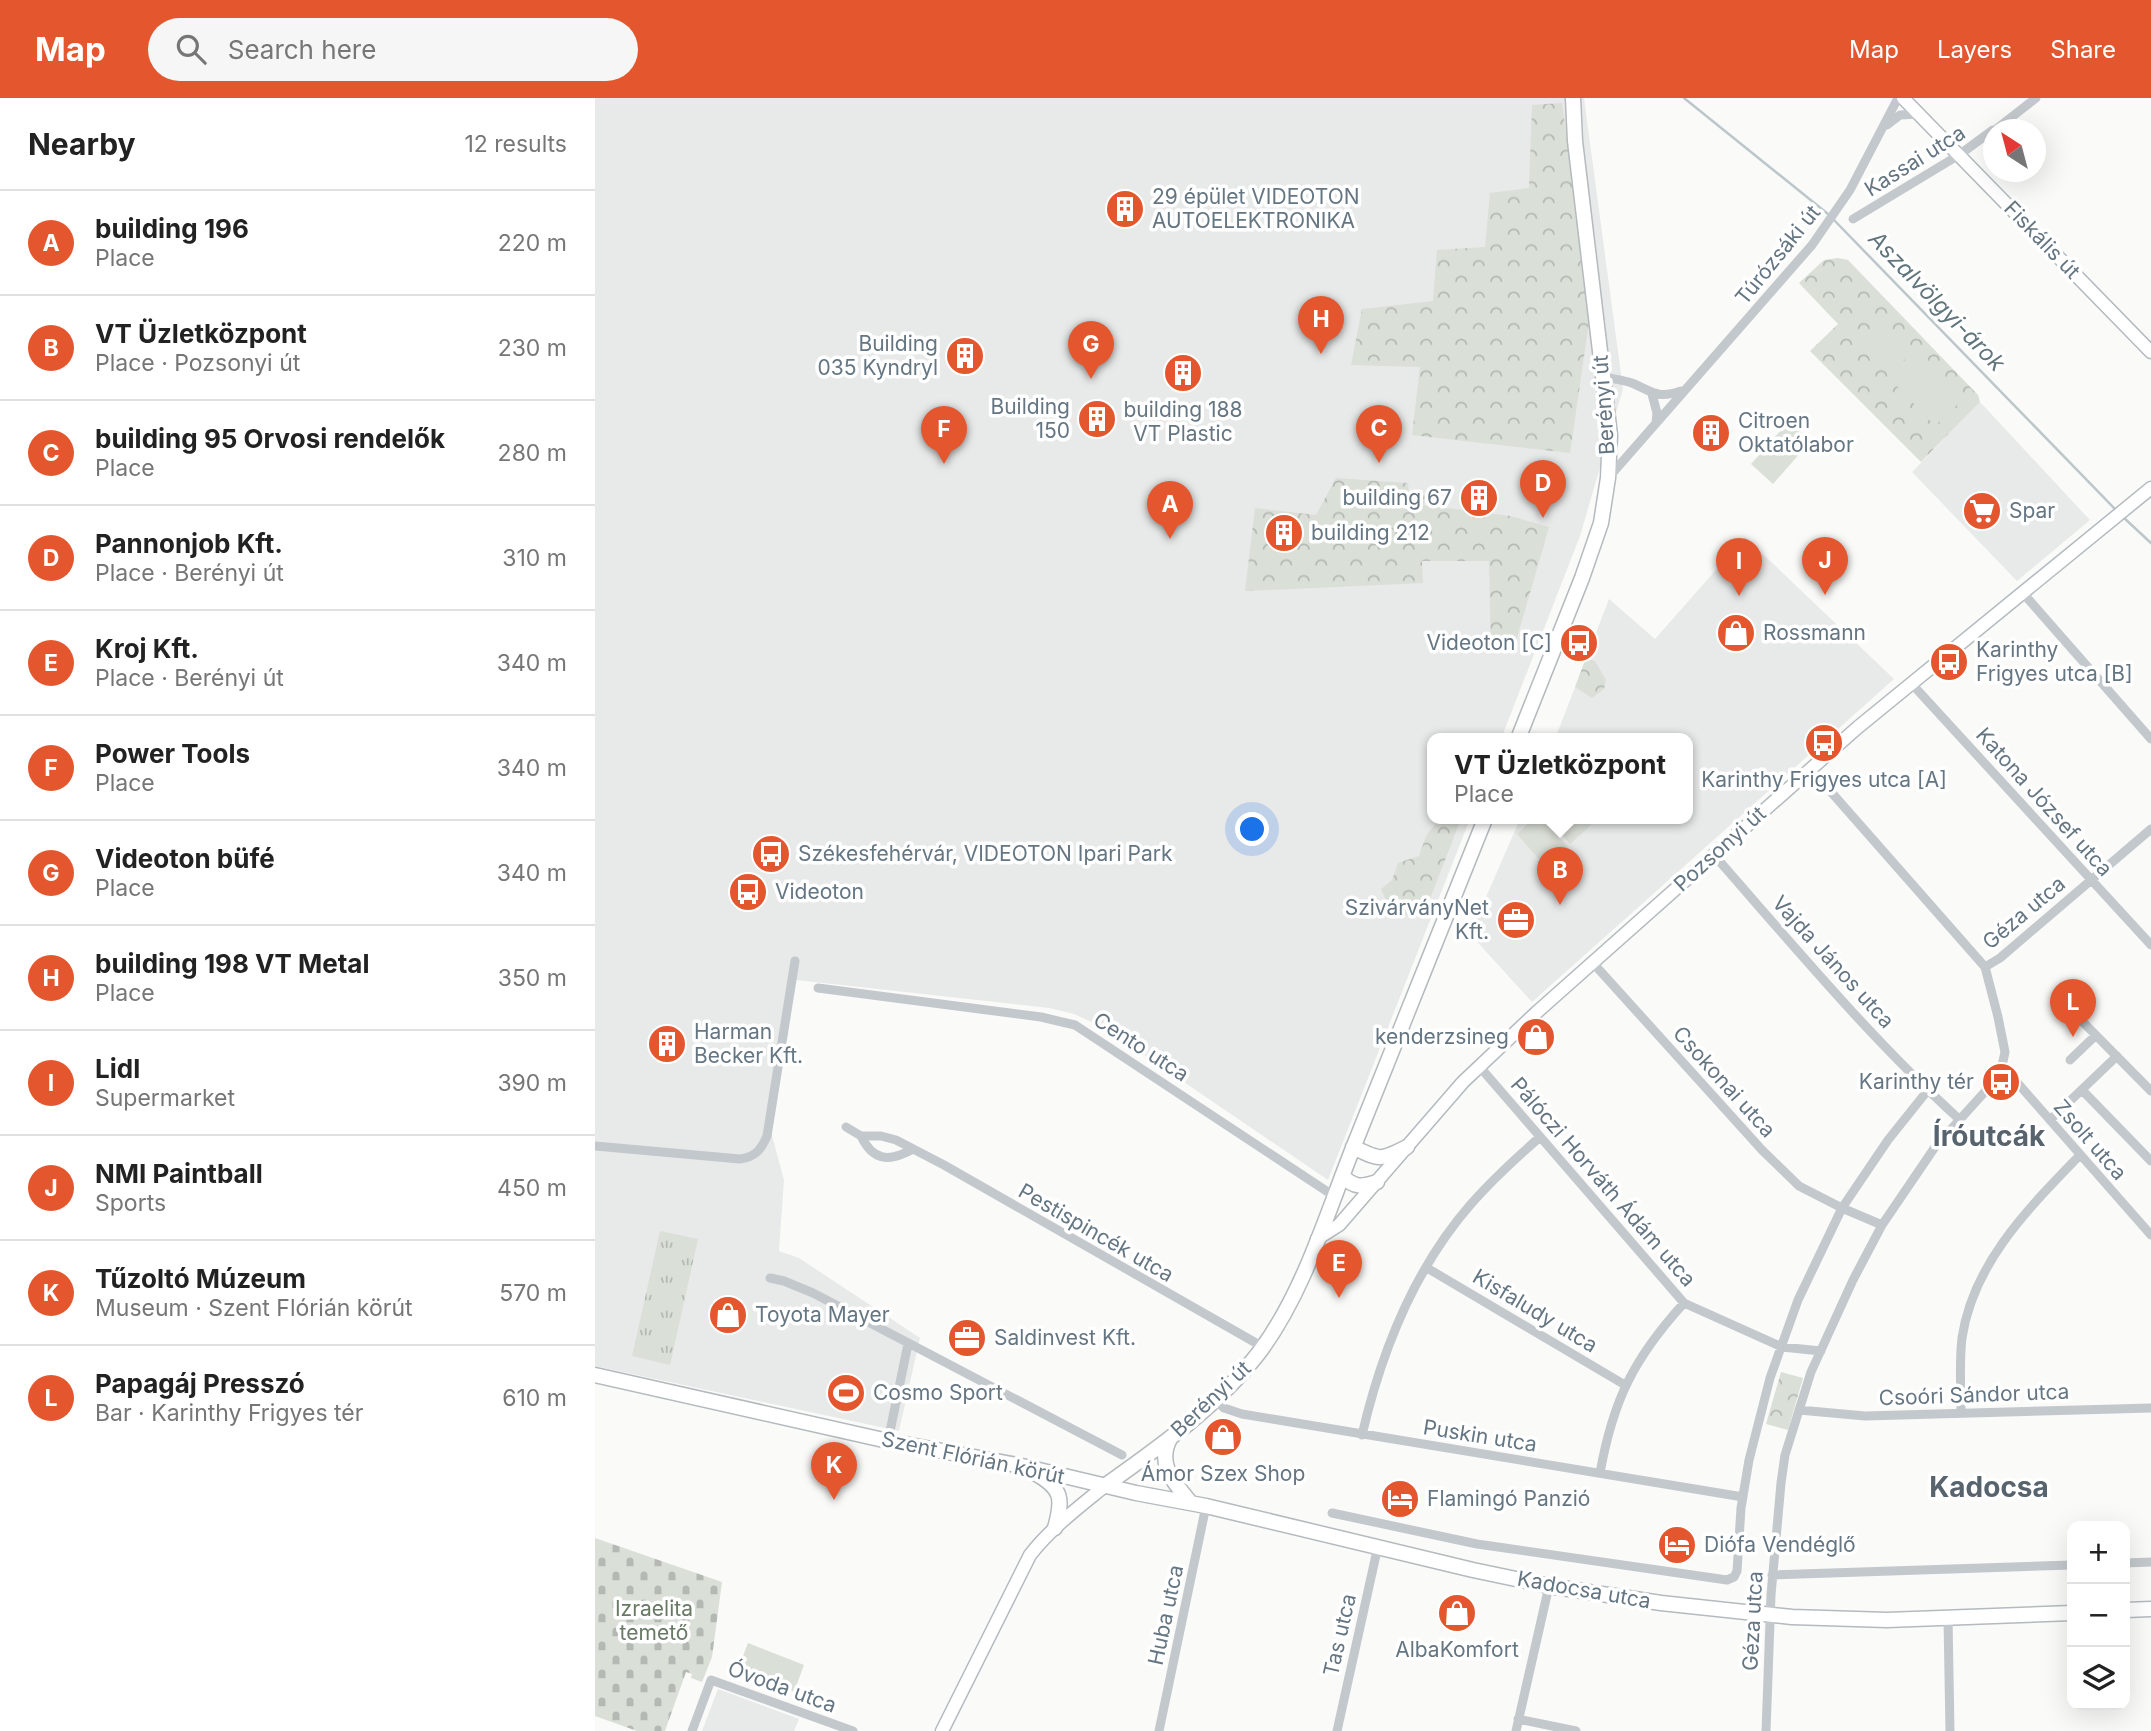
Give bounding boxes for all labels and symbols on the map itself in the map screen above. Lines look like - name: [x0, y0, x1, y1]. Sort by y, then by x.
- north arrow: [1983, 119, 2046, 182]
- street label: Kassai utca: [1860, 120, 1970, 201]
- place label: 29 épület VIDEOTON AUTOELEKTRONIKA: [1152, 184, 1360, 233]
- building icon: 29 épület VIDEOTON AUTOELEKTRONIKA: [1104, 188, 1146, 230]
- street label: Fiskális út: [1999, 196, 2086, 284]
- street label: Túrózsáki út: [1730, 200, 1825, 309]
- water label: Aszalvölgyi-árok: [1862, 224, 2011, 377]
- pin: H: [1298, 296, 1344, 354]
- pin: G: [1068, 321, 1114, 379]
- place label: Building 035 Kyndryl: [818, 331, 938, 380]
- building icon: Building 035 Kyndryl: [944, 335, 986, 377]
- building icon: building 188 VT Plastic: [1162, 352, 1204, 394]
- street label: Berényi út: [1588, 354, 1619, 456]
- place label: Building 150: [990, 394, 1070, 443]
- place label: building 188 VT Plastic: [1123, 397, 1243, 446]
- building icon: Building 150: [1076, 398, 1118, 440]
- pin: C: [1356, 405, 1402, 463]
- pin: F: [921, 406, 967, 464]
- place label: Citroen Oktatólabor: [1738, 408, 1854, 457]
- building icon: Citroen Oktatólabor: [1690, 412, 1732, 454]
- pin: D: [1520, 460, 1566, 518]
- building icon: building 67: [1458, 477, 1500, 519]
- pin: A: [1147, 481, 1193, 539]
- place label: building 67: [1343, 485, 1452, 510]
- supermarket icon: Spar: [1961, 490, 2003, 532]
- place label: Spar: [2009, 498, 2055, 523]
- building icon: building 212: [1263, 512, 1305, 554]
- place label: building 212: [1311, 520, 1430, 545]
- pin: J: [1802, 537, 1848, 595]
- pin: I: [1716, 538, 1762, 596]
- shop icon: Rossmann: [1715, 612, 1757, 654]
- place label: Rossmann: [1763, 620, 1866, 645]
- bus stop icon: Videoton [C]: [1558, 622, 1600, 664]
- place label: Videoton [C]: [1427, 630, 1552, 655]
- place label: Karinthy Frigyes utca [B]: [1976, 637, 2133, 686]
- bus stop icon: Karinthy Frigyes utca [B]: [1928, 641, 1970, 683]
- bus stop icon: Karinthy Frigyes utca [A]: [1803, 722, 1845, 764]
- street label: Katona József utca: [1971, 722, 2118, 881]
- place label: Karinthy Frigyes utca [A]: [1701, 767, 1947, 792]
- street label: Pozsonyi út: [1669, 801, 1771, 896]
- your location: [1235, 812, 1269, 846]
- bus stop icon: Székesfehérvár, VIDEOTON Ipari Park: [750, 833, 792, 875]
- place label: Székesfehérvár, VIDEOTON Ipari Park: [798, 841, 1173, 866]
- pin: B: [1537, 847, 1583, 905]
- bus stop icon: Videoton: [727, 871, 769, 913]
- street label: Géza utca: [1977, 871, 2070, 954]
- place label: Videoton: [775, 879, 864, 904]
- street label: Vajda János utca: [1767, 890, 1899, 1033]
- place label: SzivárványNet Kft.: [1345, 895, 1489, 944]
- office icon: SzivárványNet Kft.: [1495, 899, 1537, 941]
- pin: L: [2050, 979, 2096, 1037]
- street label: Cento utca: [1089, 1007, 1193, 1087]
- shop icon: kenderzsineg: [1515, 1016, 1557, 1058]
- place label: Harman Becker Kft.: [694, 1019, 803, 1068]
- street label: Csokonai utca: [1668, 1021, 1781, 1142]
- building icon: Harman Becker Kft.: [646, 1023, 688, 1065]
- place label: kenderzsineg: [1375, 1024, 1509, 1049]
- bus stop icon: Karinthy tér: [1980, 1061, 2022, 1103]
- place label: Karinthy tér: [1859, 1069, 1974, 1094]
- street label: Pálóczi Horváth Ádám utca: [1506, 1071, 1702, 1291]
- street label: Zsolt utca: [2049, 1094, 2132, 1185]
- district label: Íróutcák: [1933, 1118, 2046, 1153]
- street label: Pestispincék utca: [1014, 1178, 1178, 1287]
- pin: E: [1316, 1240, 1362, 1298]
- street label: Kisfaludy utca: [1468, 1264, 1602, 1358]
- shop icon: Toyota Mayer: [707, 1294, 749, 1336]
- place label: Toyota Mayer: [755, 1302, 890, 1327]
- office icon: Saldinvest Kft.: [946, 1317, 988, 1359]
- place label: Saldinvest Kft.: [994, 1325, 1136, 1350]
- street label: Berényi út: [1166, 1355, 1256, 1442]
- sports icon: Cosmo Sport: [825, 1372, 867, 1414]
- street label: Csoóri Sándor utca: [1878, 1379, 2070, 1410]
- place label: Cosmo Sport: [873, 1380, 1003, 1405]
- street label: Puskin utca: [1421, 1414, 1539, 1457]
- shop icon: Ámor Szex Shop: [1202, 1416, 1244, 1458]
- street label: Szent Flórián körút: [879, 1426, 1067, 1489]
- pin: K: [811, 1442, 857, 1500]
- place label: Ámor Szex Shop: [1141, 1460, 1305, 1486]
- district label: Kadocsa: [1929, 1470, 2049, 1504]
- hotel icon: Flamingó Panzió: [1379, 1478, 1421, 1520]
- place label: Flamingó Panzió: [1427, 1486, 1590, 1511]
- hotel icon: Diófa Vendéglő: [1656, 1524, 1698, 1566]
- place label: Diófa Vendéglő: [1704, 1532, 1856, 1557]
- street label: Huba utca: [1143, 1562, 1188, 1667]
- street label: Kadocsa utca: [1515, 1565, 1653, 1614]
- street label: Géza utca: [1737, 1570, 1768, 1672]
- street label: Tas utca: [1318, 1591, 1361, 1679]
- shop icon: AlbaKomfort: [1436, 1592, 1478, 1634]
- park label: Izraelita temető: [615, 1596, 693, 1645]
- place label: AlbaKomfort: [1395, 1637, 1519, 1662]
- street label: Óvoda utca: [724, 1654, 840, 1718]

